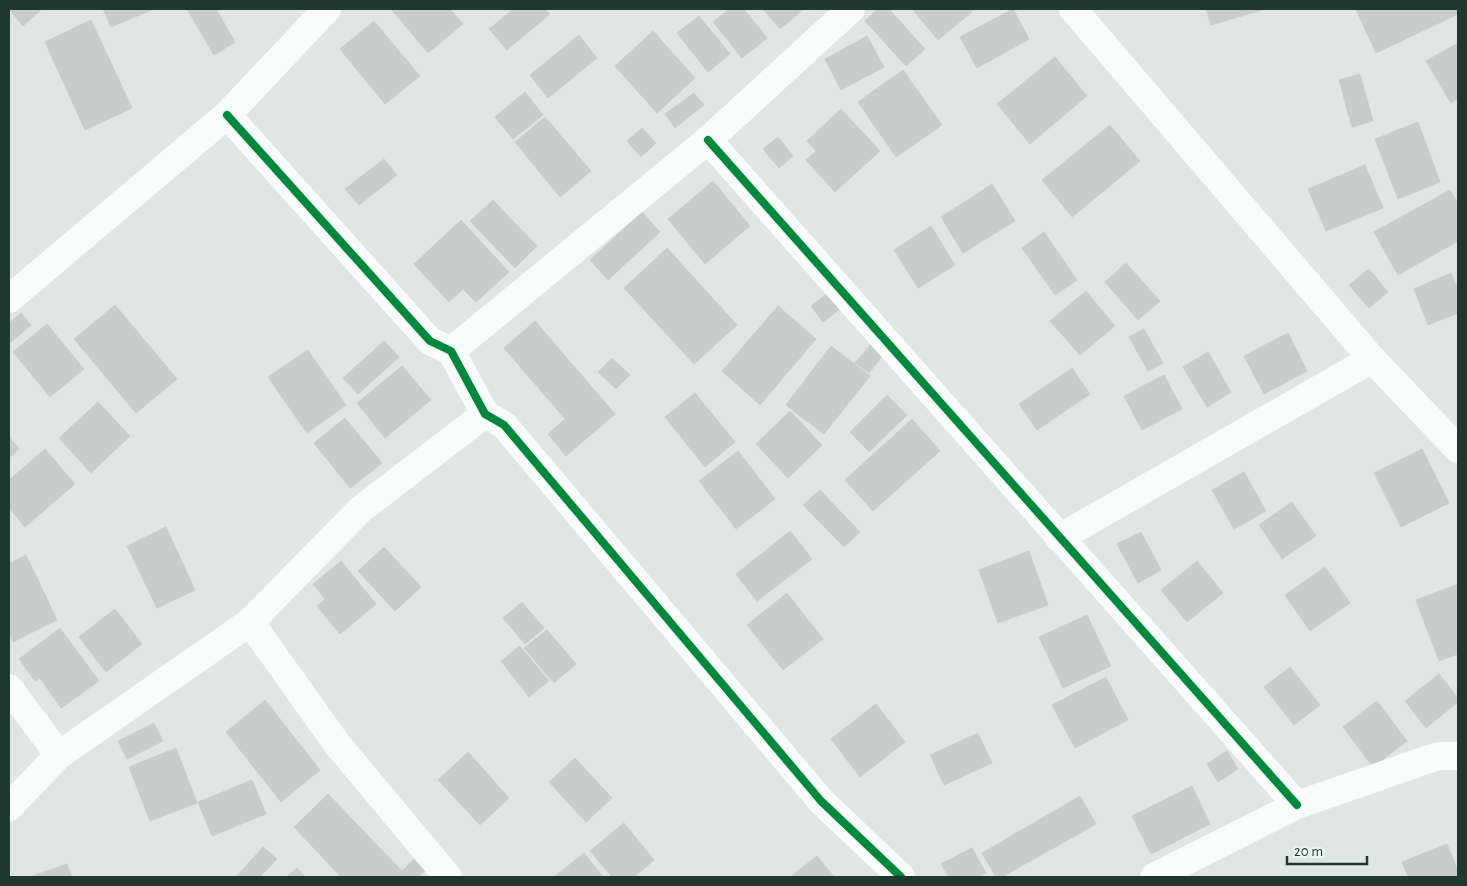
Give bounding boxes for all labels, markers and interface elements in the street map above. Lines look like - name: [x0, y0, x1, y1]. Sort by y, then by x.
- scale bar: [1287, 834, 1367, 866]
- text: 20 m: [1294, 844, 1323, 859]

